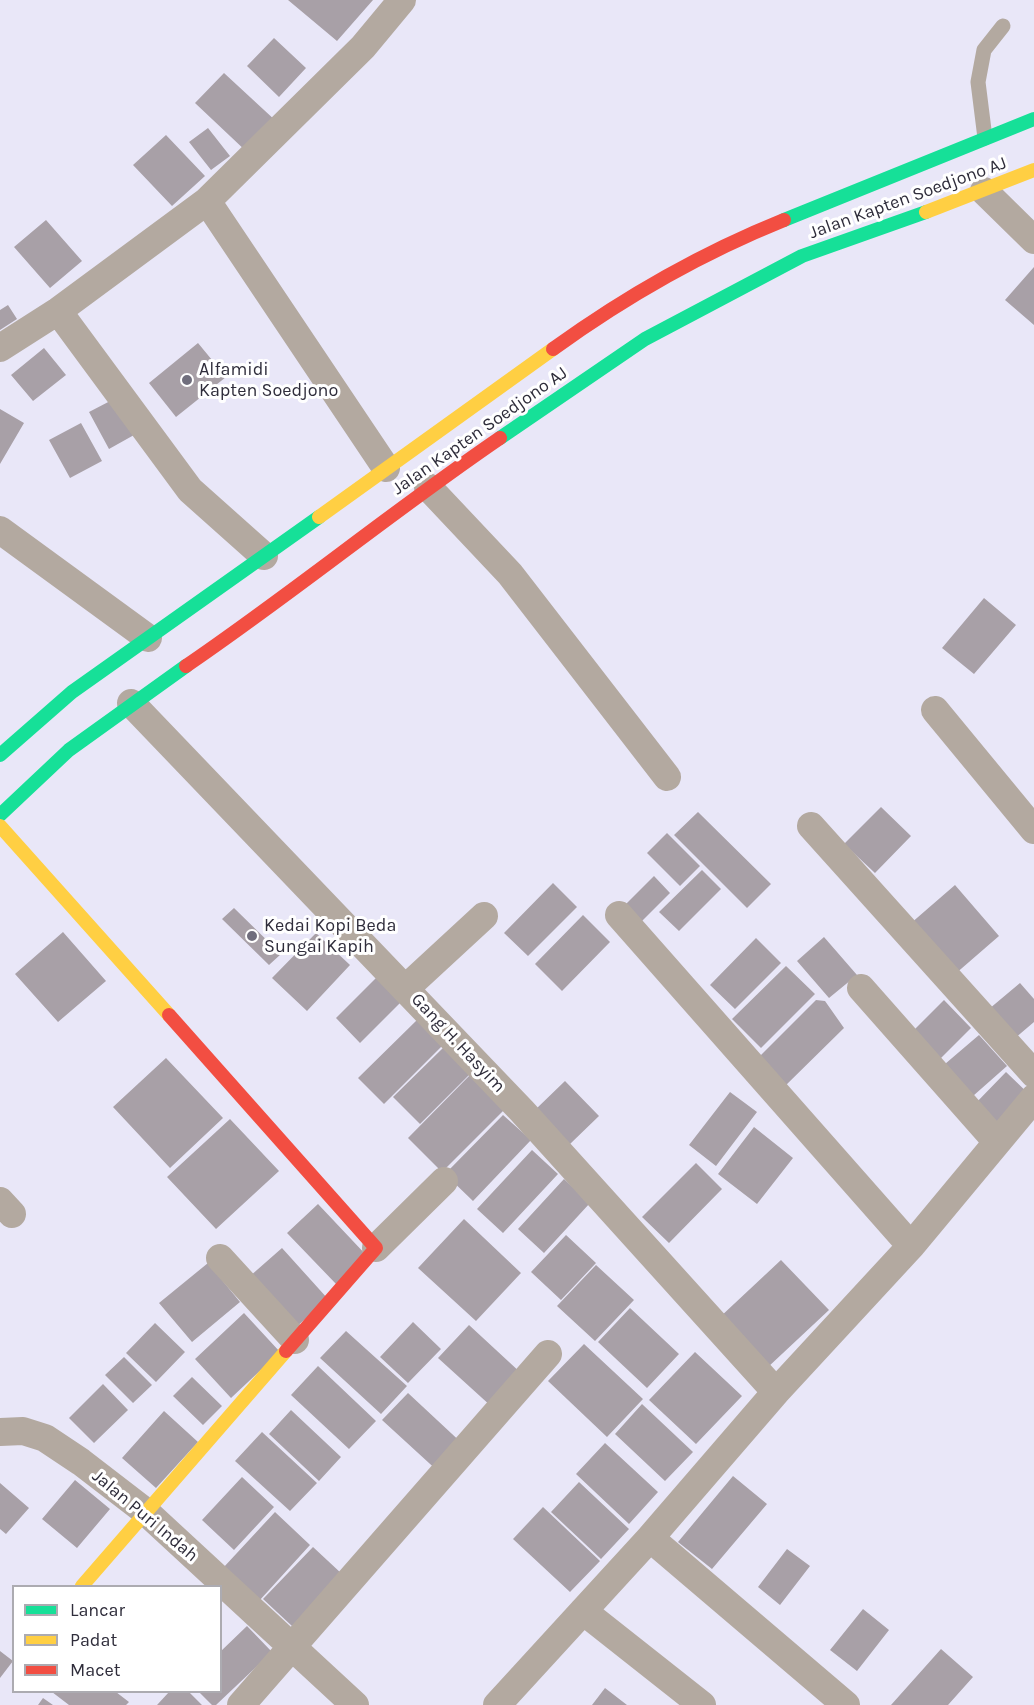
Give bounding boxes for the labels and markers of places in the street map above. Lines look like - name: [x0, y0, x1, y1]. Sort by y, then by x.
- place label: Alfamidi Kapten Soedjono: [199, 359, 338, 401]
- marker: Alfamidi Kapten Soedjono: [180, 373, 194, 387]
- place label: Kedai Kopi Beda Sungai Kapih: [264, 915, 396, 958]
- marker: Kedai Kopi Beda Sungai Kapih: [245, 929, 259, 943]

